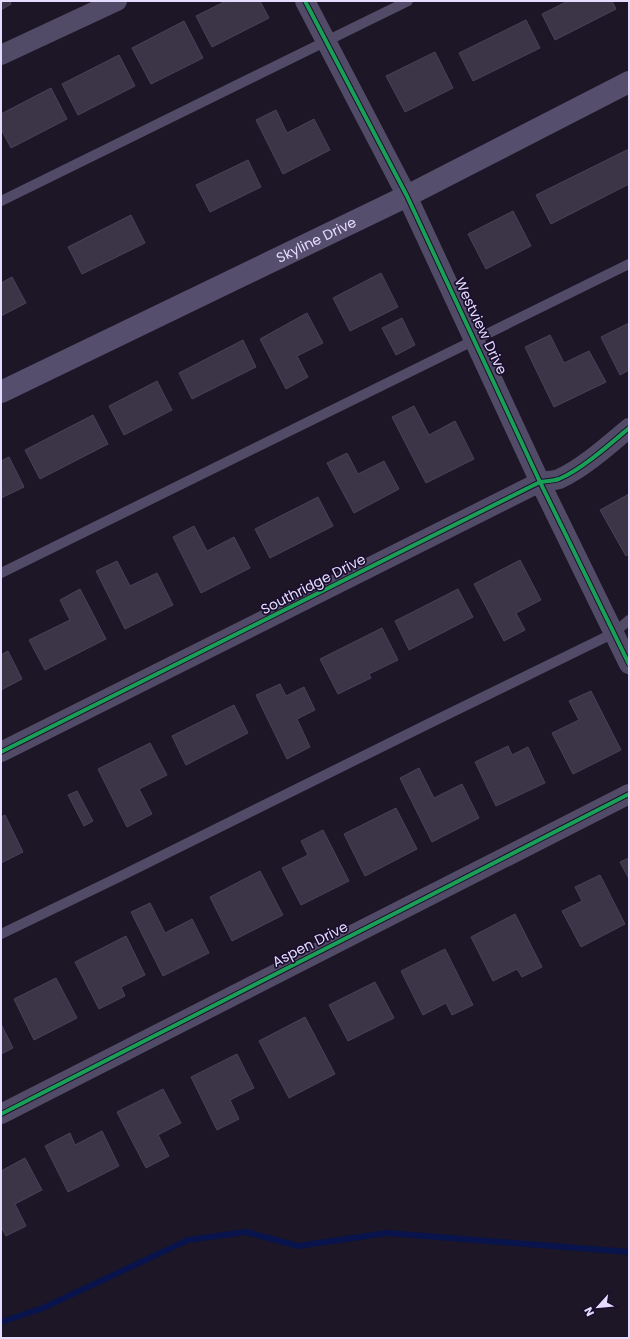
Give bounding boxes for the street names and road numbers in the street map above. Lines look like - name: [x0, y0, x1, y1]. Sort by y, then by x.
- street label: Skyline Drive: [273, 212, 360, 268]
- street label: Westview Drive: [450, 274, 512, 378]
- street label: Southridge Drive: [257, 549, 369, 619]
- street label: Aspen Drive: [269, 916, 352, 972]

